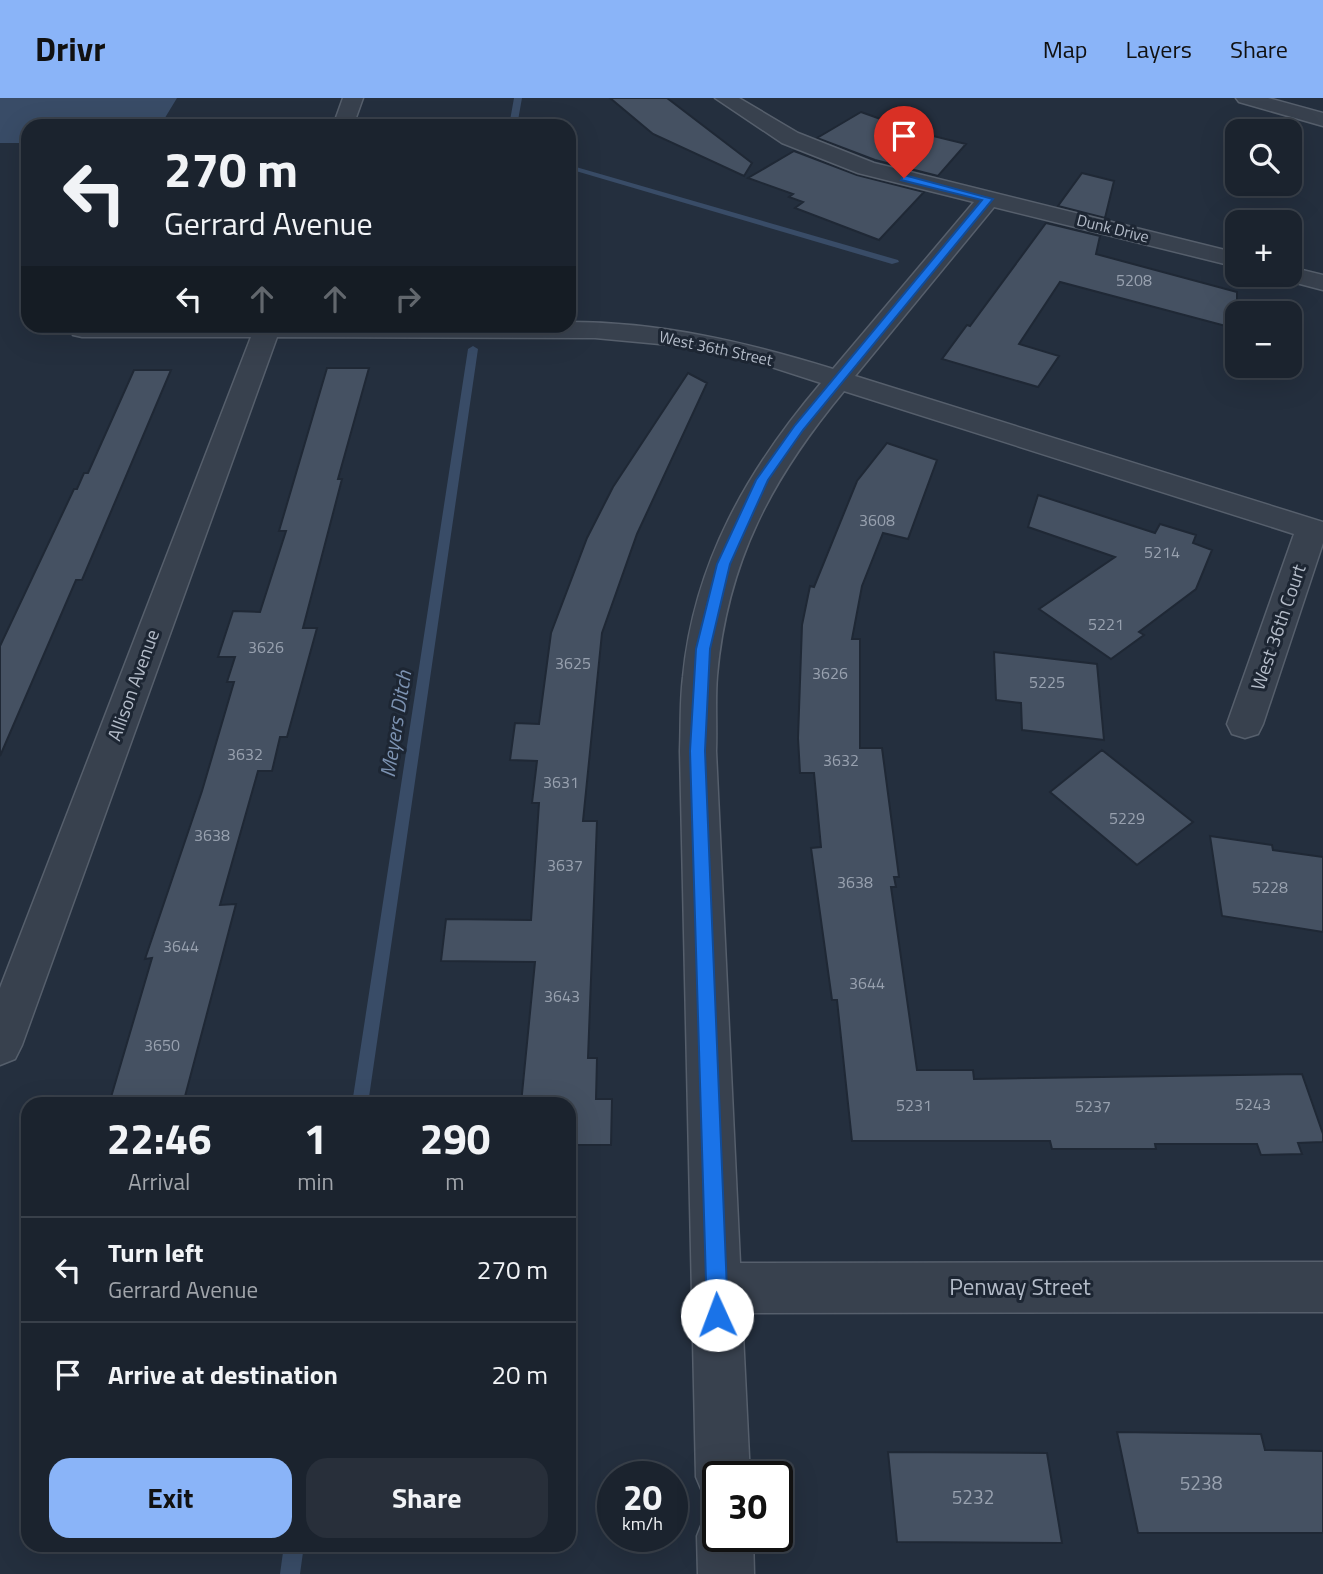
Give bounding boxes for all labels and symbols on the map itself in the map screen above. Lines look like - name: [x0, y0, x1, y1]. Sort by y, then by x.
- pin: [874, 106, 934, 178]
- street label: Dunk Drive: [1074, 207, 1152, 249]
- house number: 5208: [1116, 268, 1152, 292]
- street label: West 36th Street: [657, 324, 775, 372]
- house number: 3608: [859, 508, 895, 532]
- house number: 5214: [1144, 540, 1180, 564]
- street label: West 36th Court: [1242, 560, 1313, 694]
- house number: 5221: [1088, 612, 1124, 636]
- street label: Allison Avenue: [99, 625, 166, 745]
- house number: 3626: [248, 635, 284, 659]
- house number: 3625: [555, 651, 591, 675]
- house number: 3626: [812, 661, 848, 685]
- water label: Meyers Ditch: [371, 668, 419, 780]
- house number: 5225: [1029, 670, 1065, 694]
- house number: 3632: [227, 742, 263, 766]
- house number: 3632: [823, 748, 859, 772]
- house number: 3631: [543, 770, 579, 794]
- house number: 5229: [1109, 806, 1145, 830]
- house number: 3638: [194, 823, 230, 847]
- house number: 3637: [547, 853, 583, 877]
- house number: 3638: [837, 870, 873, 894]
- house number: 5228: [1252, 875, 1288, 899]
- house number: 3644: [163, 934, 199, 958]
- house number: 3644: [849, 971, 885, 995]
- house number: 3643: [544, 984, 580, 1008]
- house number: 3650: [144, 1033, 180, 1057]
- house number: 5243: [1235, 1092, 1271, 1116]
- house number: 5231: [896, 1093, 932, 1117]
- house number: 5237: [1075, 1094, 1111, 1118]
- street label: Penway Street: [949, 1269, 1091, 1304]
- position arrow: [680, 1278, 754, 1352]
- speed limit sign: 30: [702, 1461, 793, 1552]
- house number: 5238: [1180, 1468, 1223, 1497]
- house number: 5232: [952, 1482, 994, 1511]

